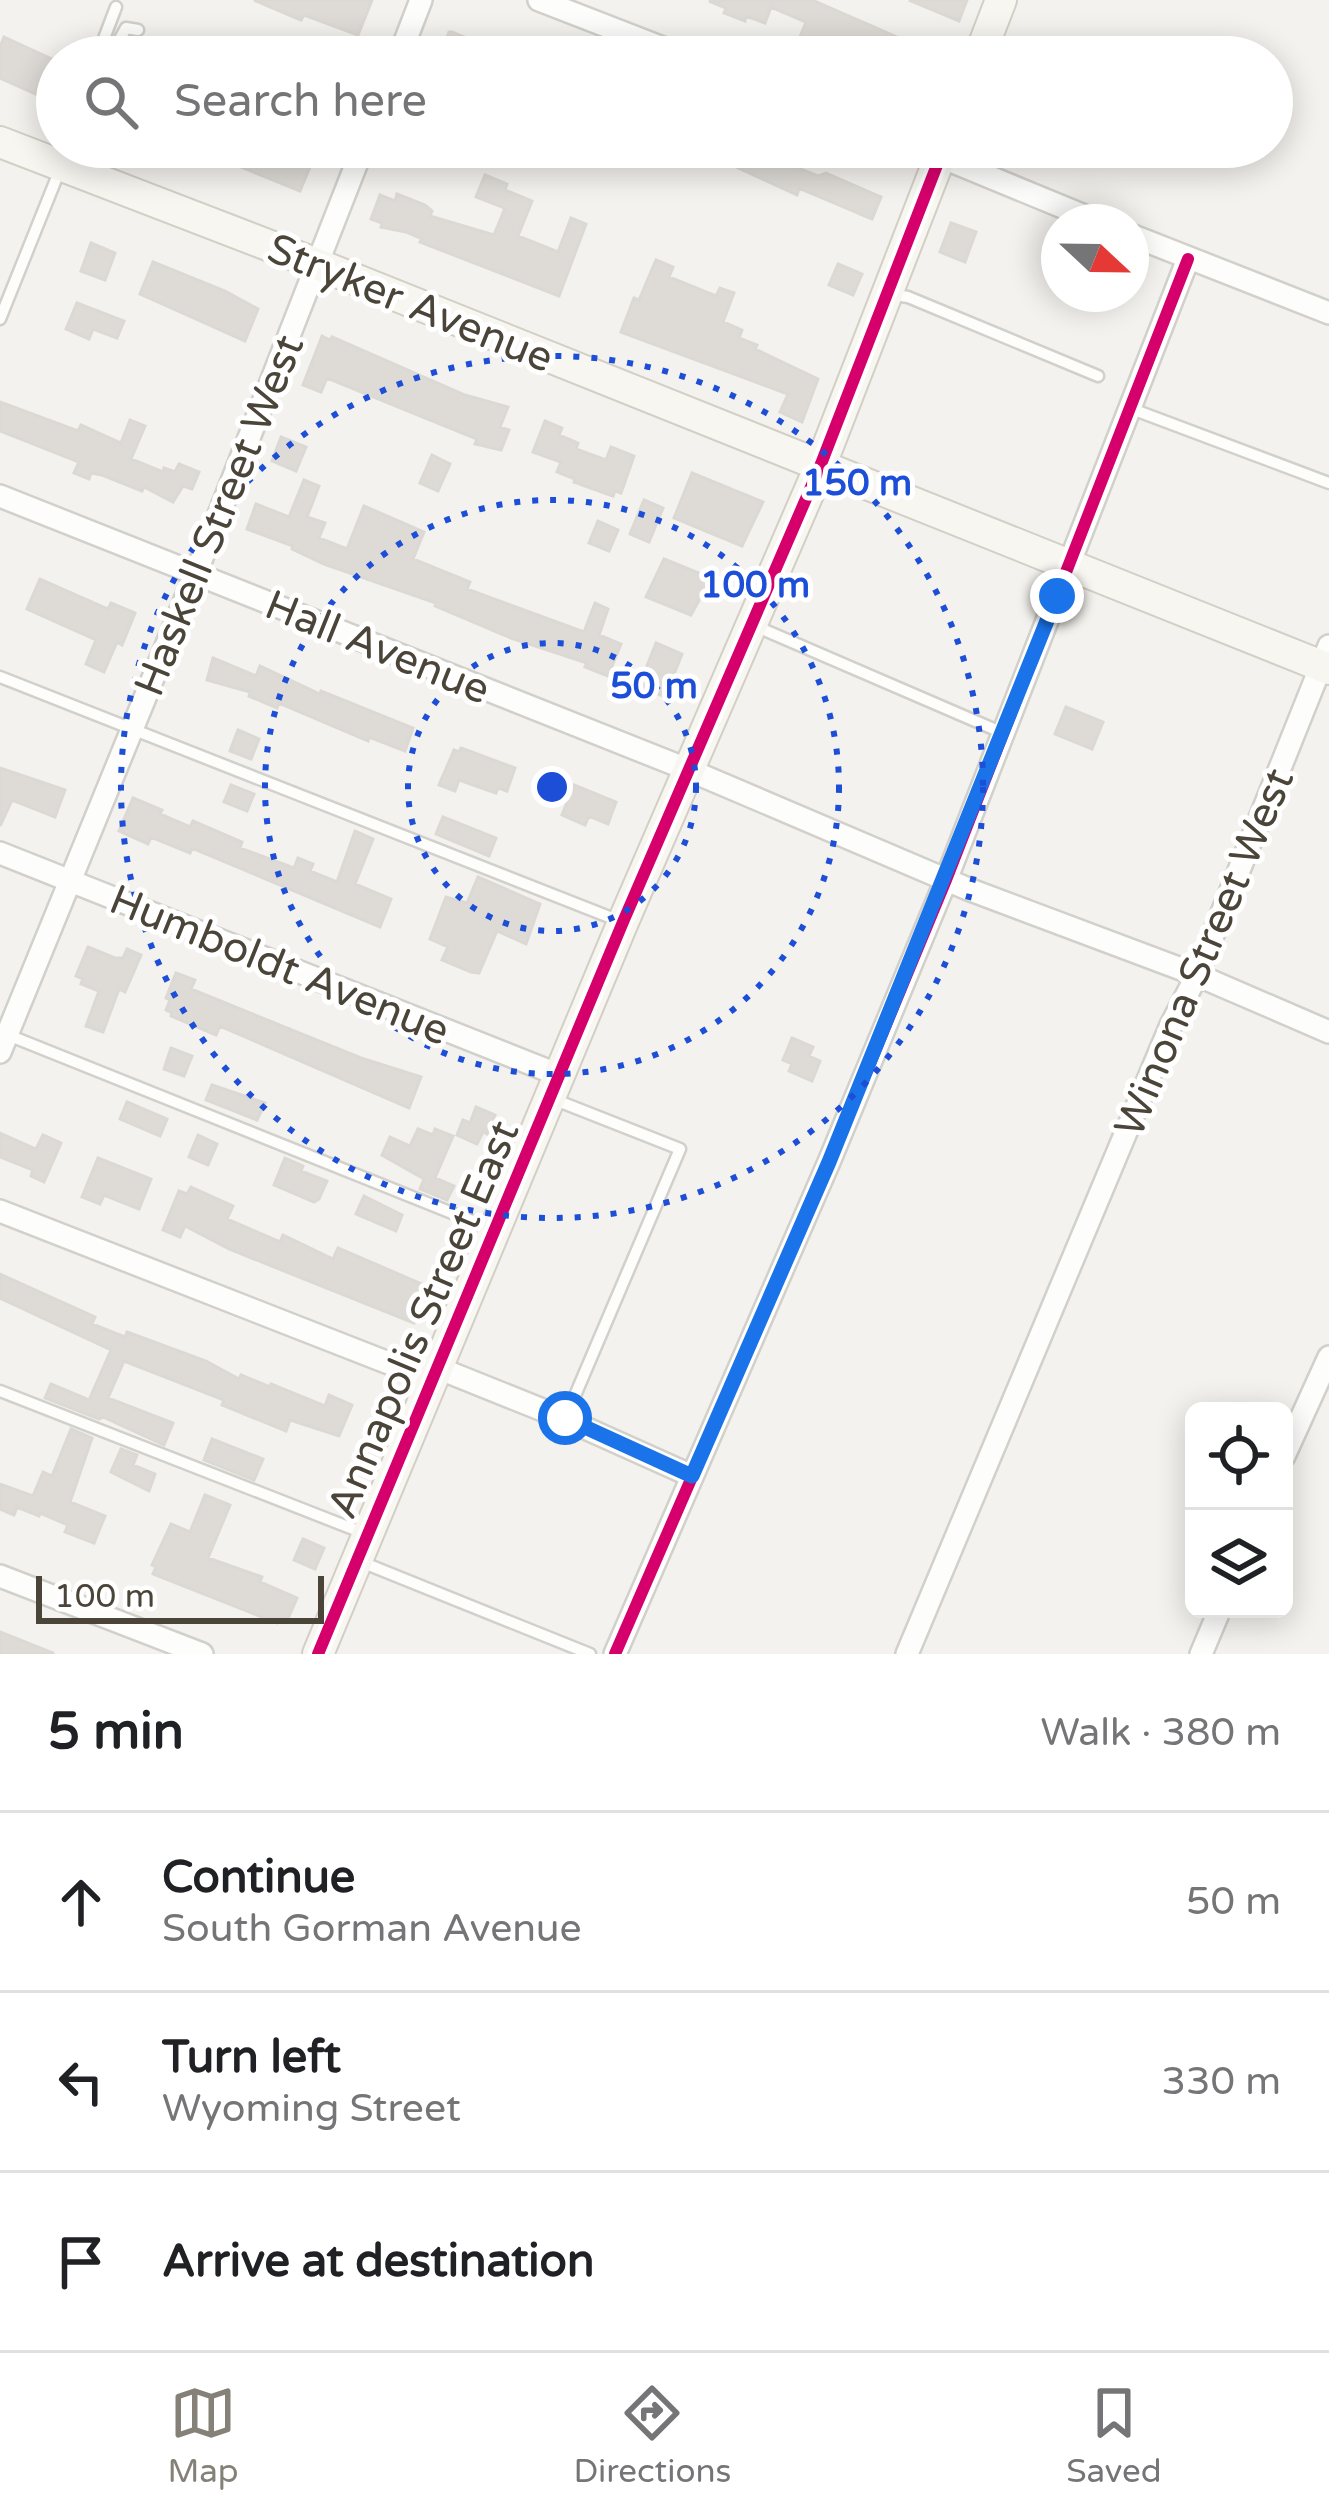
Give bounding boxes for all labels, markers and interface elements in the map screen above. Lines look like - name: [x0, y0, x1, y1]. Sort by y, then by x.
- search box: [36, 36, 1293, 168]
- icon: search: [78, 69, 144, 135]
- text: Search here: [174, 75, 427, 129]
- north arrow: [1041, 204, 1149, 312]
- street label: Stryker Avenue: [260, 223, 561, 384]
- street label: Haskell Street West: [124, 328, 315, 704]
- text: 150 m: [802, 462, 912, 505]
- text: 100 m: [700, 564, 810, 607]
- route end: [1030, 569, 1084, 623]
- street label: Hall Avenue: [258, 579, 497, 716]
- text: 50 m: [610, 665, 698, 708]
- street label: Winona Street West: [1104, 761, 1305, 1144]
- centre of rings: [531, 766, 573, 808]
- street label: Humboldt Avenue: [102, 874, 457, 1057]
- street label: Annapolis Street East: [316, 1113, 530, 1526]
- route start: [538, 1391, 592, 1445]
- map controls: [1185, 1402, 1293, 1618]
- button: locate: [1185, 1402, 1293, 1510]
- button: layers: [1185, 1510, 1293, 1618]
- scale bar: [36, 1570, 324, 1623]
- text: 100 m: [54, 1577, 155, 1616]
- text: 5 min: [48, 1701, 184, 1763]
- text: Walk · 380 m: [1040, 1709, 1281, 1756]
- text: Continue: [162, 1851, 355, 1905]
- icon: ahead: [48, 1869, 114, 1935]
- text: 50 m: [1186, 1878, 1281, 1925]
- text: South Gorman Avenue: [162, 1905, 582, 1952]
- text: Turn left: [162, 2031, 341, 2085]
- icon: left: [48, 2049, 114, 2115]
- text: 330 m: [1162, 2058, 1281, 2105]
- text: Wyoming Street: [162, 2085, 461, 2132]
- icon: arrive: [48, 2229, 114, 2295]
- text: Arrive at destination: [162, 2235, 594, 2289]
- tab: Map: [167, 2380, 239, 2491]
- tab: Directions: [573, 2380, 731, 2491]
- tab: Saved: [1066, 2380, 1162, 2491]

